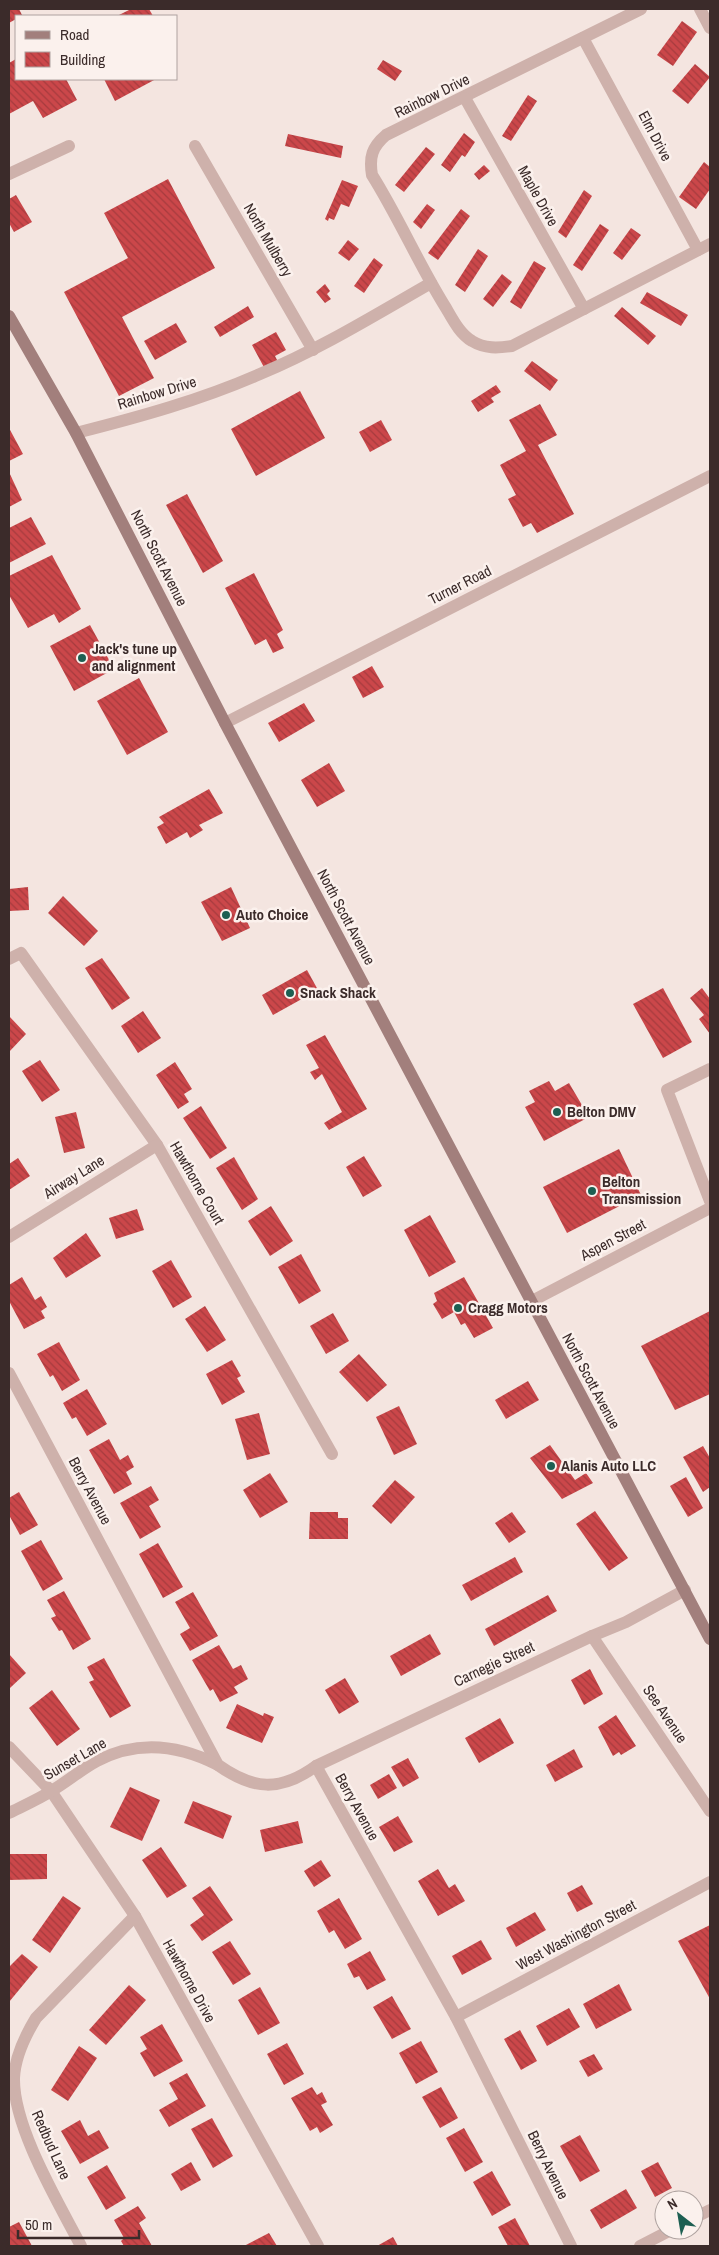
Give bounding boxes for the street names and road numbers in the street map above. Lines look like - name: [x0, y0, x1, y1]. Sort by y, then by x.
- street label: Rainbow Drive: [391, 68, 473, 123]
- street label: Elm Drive: [633, 107, 677, 165]
- street label: Maple Drive: [513, 162, 564, 230]
- street label: North Mulberry: [239, 199, 298, 281]
- street label: Rainbow Drive: [115, 371, 199, 414]
- street label: North Scott Avenue: [126, 506, 193, 610]
- street label: Turner Road: [425, 560, 495, 609]
- street label: North Scott Avenue: [312, 865, 381, 969]
- street label: Hawthorne Court: [165, 1137, 230, 1229]
- street label: Airway Lane: [38, 1149, 108, 1204]
- street label: Aspen Street: [576, 1213, 650, 1266]
- street label: North Scott Avenue: [557, 1329, 626, 1433]
- street label: Berry Avenue: [64, 1453, 117, 1528]
- street label: Carnegie Street: [450, 1635, 538, 1691]
- street label: See Avenue: [638, 1680, 693, 1747]
- street label: Sunset Lane: [40, 1732, 110, 1785]
- street label: Berry Avenue: [330, 1769, 385, 1844]
- street label: West Washington Street: [512, 1894, 640, 1975]
- street label: Hawthorne Drive: [158, 1935, 221, 2026]
- street label: Redbud Lane: [27, 2107, 76, 2183]
- street label: Berry Avenue: [523, 2127, 574, 2203]

